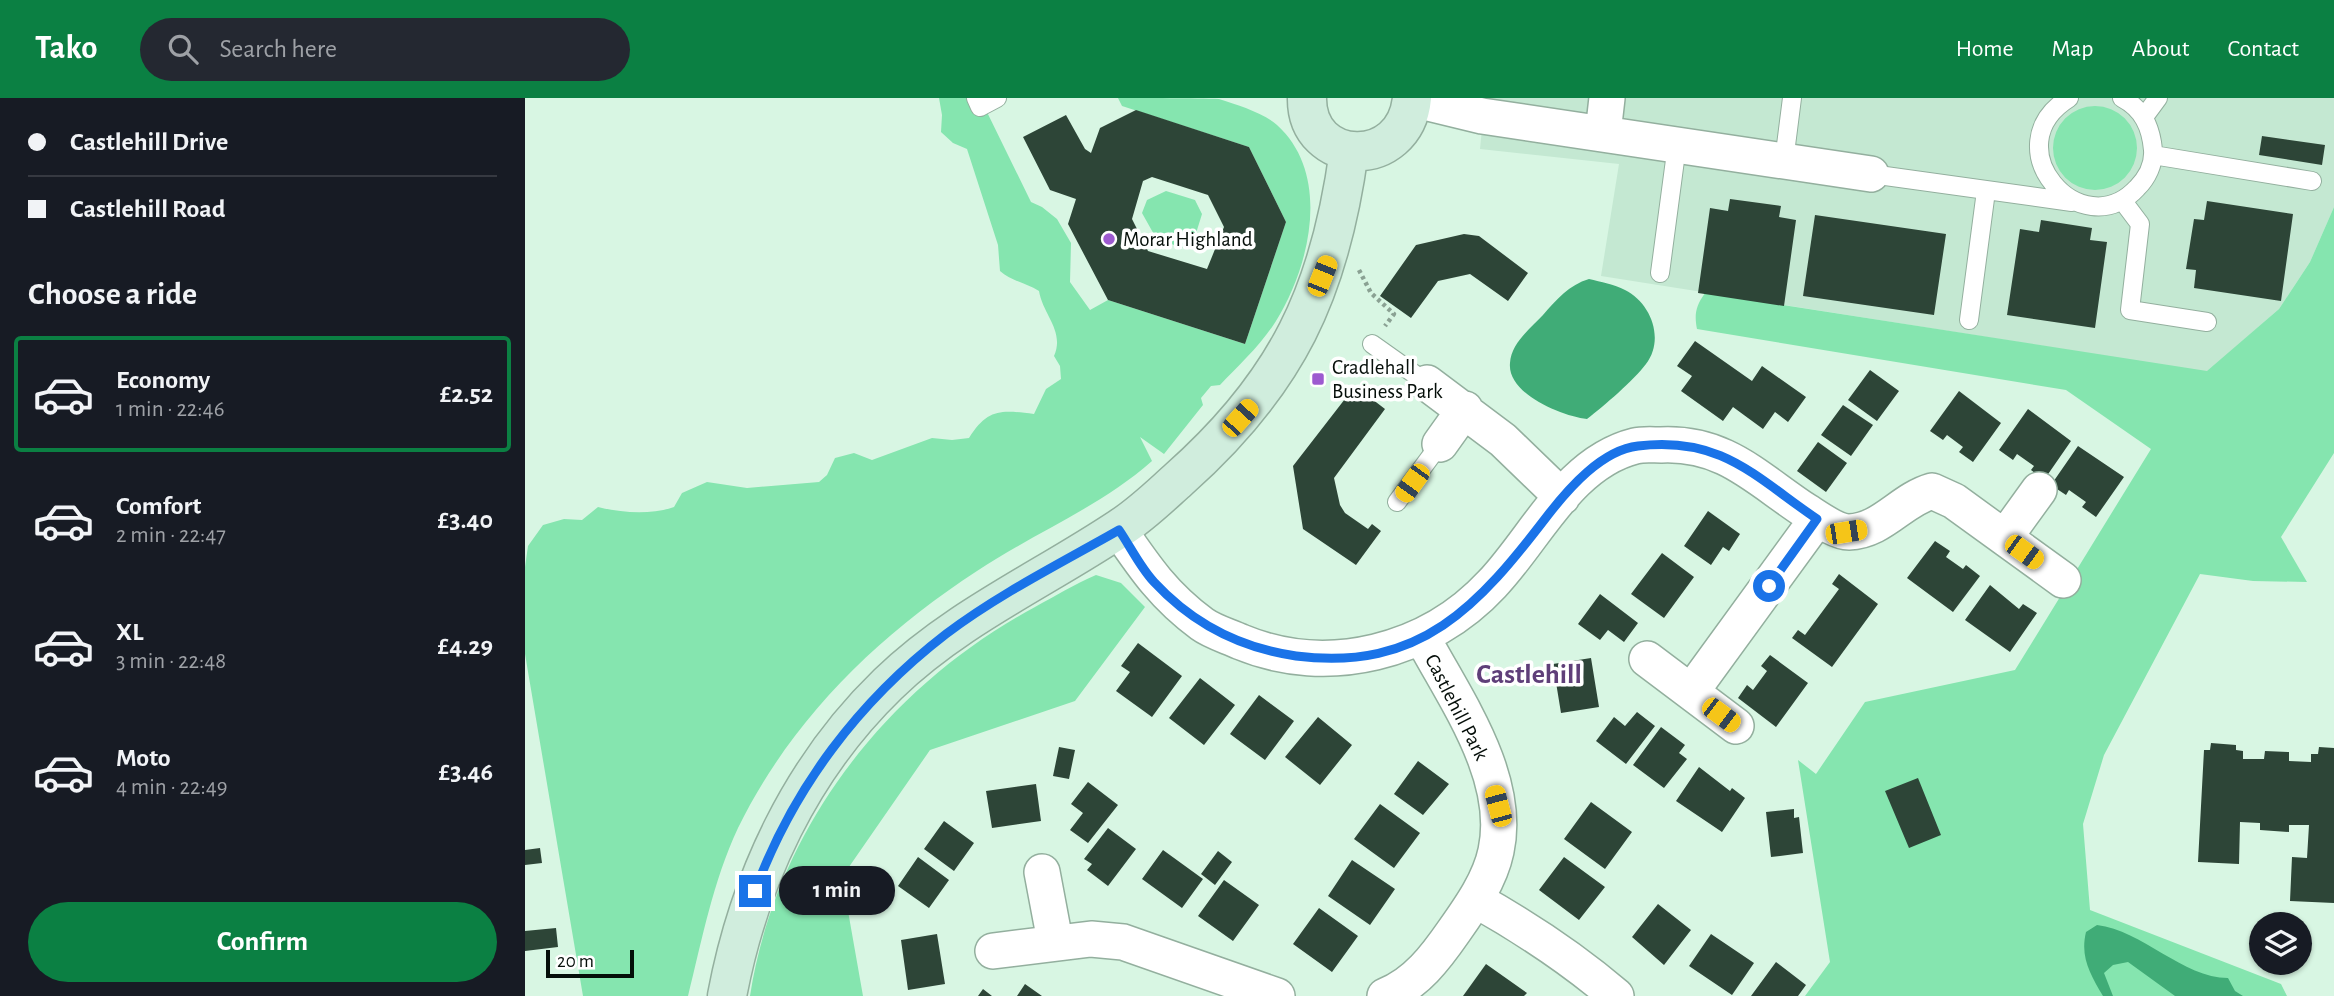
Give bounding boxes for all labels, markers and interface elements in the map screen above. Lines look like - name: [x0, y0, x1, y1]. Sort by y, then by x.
- search box: [140, 18, 630, 81]
- icon: search: [164, 30, 202, 68]
- text: Tako: [35, 32, 98, 65]
- text: Search here: [220, 36, 337, 62]
- text: Home: [1956, 37, 2014, 61]
- text: Map: [2052, 37, 2094, 61]
- text: About: [2132, 37, 2189, 61]
- text: Contact: [2227, 37, 2299, 61]
- text: Castlehill Drive: [70, 129, 228, 155]
- text: Castlehill Road: [70, 196, 225, 222]
- place label: Morar Highland: [1123, 229, 1253, 250]
- marker: Morar Highland: [1101, 231, 1117, 247]
- car: [1305, 253, 1340, 299]
- text: Choose a ride: [28, 278, 197, 310]
- place label: Cradlehall Business Park: [1332, 357, 1443, 402]
- icon: car: [32, 363, 95, 426]
- text: Economy: [116, 367, 210, 393]
- marker: Cradlehall Business Park: [1310, 371, 1326, 387]
- text: £2.52: [440, 381, 493, 407]
- car: [1219, 395, 1262, 441]
- text: 1 min · 22:46: [116, 398, 224, 421]
- car: [1392, 460, 1433, 506]
- icon: car: [32, 489, 95, 552]
- text: Comfort: [116, 493, 201, 519]
- text: £3.40: [438, 507, 493, 533]
- car: [1824, 518, 1869, 546]
- text: 2 min · 22:47: [116, 524, 226, 547]
- car: [2001, 531, 2048, 573]
- route start: [1753, 570, 1785, 602]
- icon: car: [32, 615, 95, 678]
- text: XL: [116, 619, 143, 645]
- text: £4.29: [438, 633, 493, 659]
- text: 3 min · 22:48: [116, 650, 226, 673]
- street label: Castlehill Park: [1421, 651, 1492, 764]
- district label: Castlehill: [1476, 661, 1582, 689]
- car: [1698, 694, 1745, 736]
- icon: car: [32, 741, 95, 804]
- text: Moto: [116, 745, 171, 771]
- text: £3.46: [439, 759, 493, 785]
- text: 4 min · 22:49: [116, 776, 228, 799]
- car: [1483, 783, 1514, 829]
- callout: 1 min: [779, 866, 895, 916]
- route end: [739, 875, 771, 907]
- text: 1 min: [813, 879, 861, 902]
- button: Confirm: [28, 902, 497, 982]
- map controls: [2249, 912, 2312, 975]
- button: layers: [2249, 912, 2312, 975]
- scale bar: [546, 947, 633, 979]
- text: 20 m: [557, 952, 594, 971]

